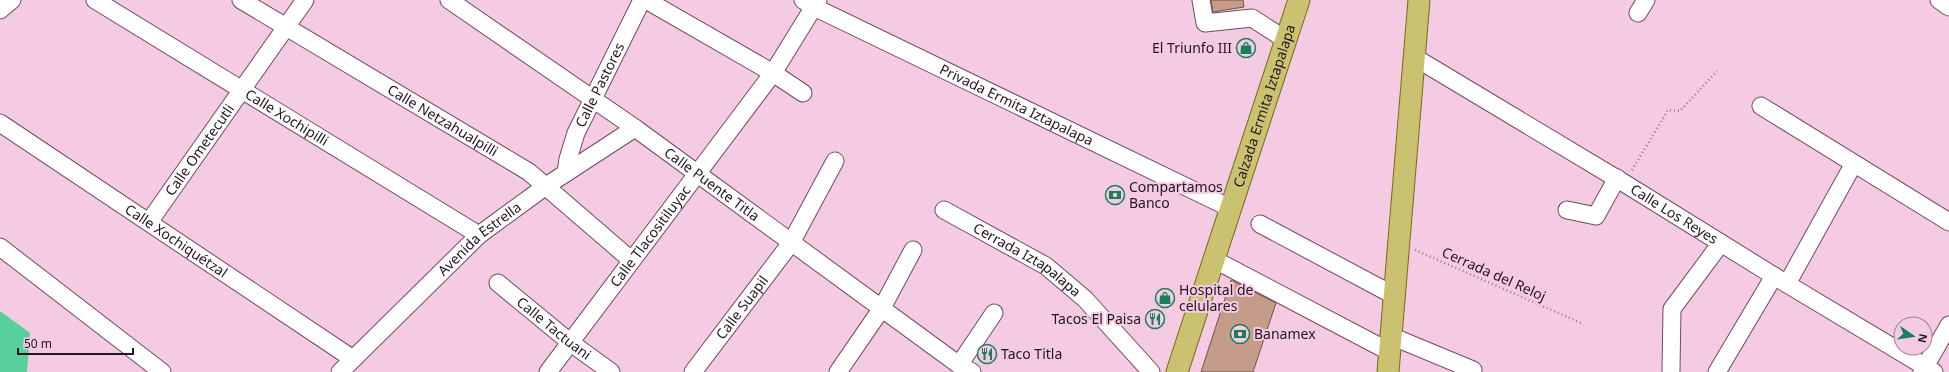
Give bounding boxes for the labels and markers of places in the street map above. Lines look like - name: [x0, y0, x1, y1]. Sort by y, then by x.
- shop icon: El Triunfo III: [1235, 37, 1257, 59]
- place label: El Triunfo III: [1152, 38, 1232, 57]
- place label: Compartamos Banco: [1129, 177, 1223, 212]
- bank icon: Compartamos Banco: [1104, 184, 1126, 206]
- place label: Hospital de celulares: [1179, 280, 1254, 315]
- shop icon: Hospital de celulares: [1154, 287, 1176, 309]
- restaurant icon: Tacos El Paisa: [1144, 308, 1166, 330]
- place label: Tacos El Paisa: [1051, 309, 1141, 328]
- bank icon: Banamex: [1229, 323, 1251, 345]
- place label: Banamex: [1254, 324, 1316, 343]
- restaurant icon: Taco Titla: [976, 343, 998, 365]
- place label: Taco Titla: [1001, 344, 1062, 363]

